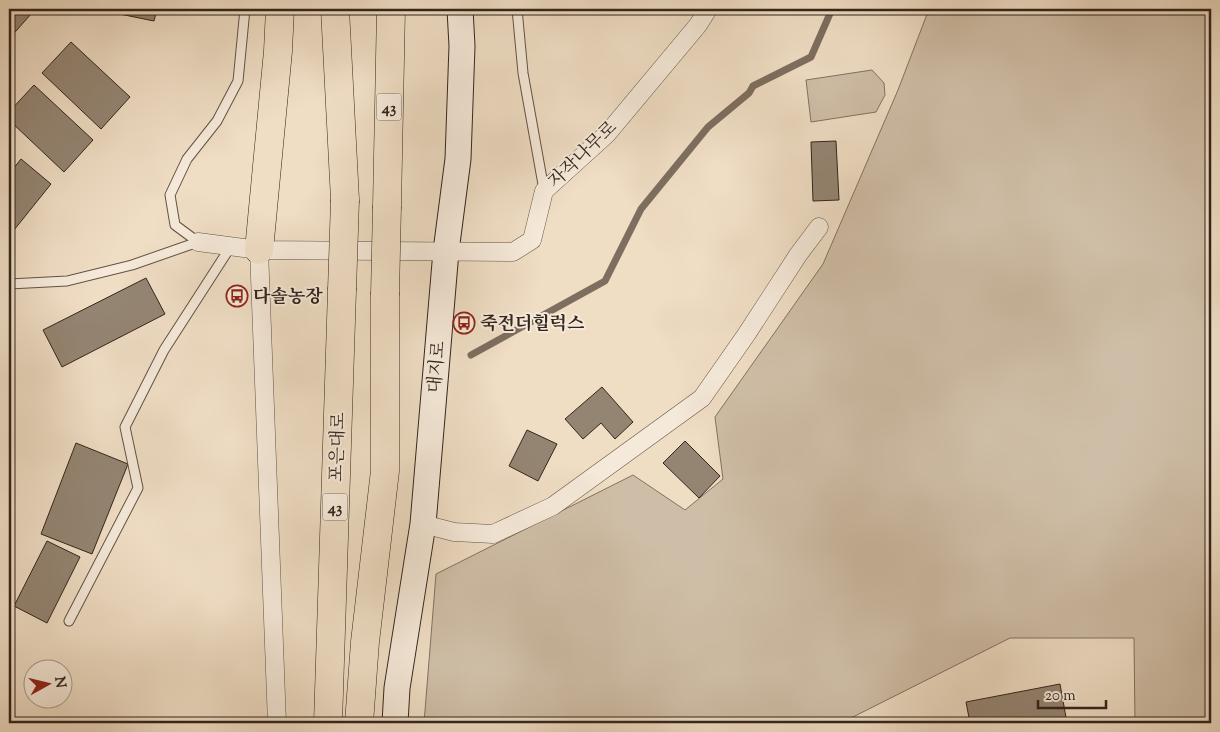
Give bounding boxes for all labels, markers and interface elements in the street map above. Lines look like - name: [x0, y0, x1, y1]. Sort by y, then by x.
- road number: 43: [376, 94, 402, 120]
- street label: 자작나무로: [543, 116, 624, 195]
- bus stop icon: 다솔농장: [225, 284, 249, 308]
- place label: 다솔농장: [253, 285, 323, 311]
- bus stop icon: 죽전더힐럭스: [452, 311, 476, 335]
- place label: 죽전더힐럭스: [480, 312, 585, 338]
- street label: 대지로: [423, 340, 453, 394]
- street label: 포은대로: [325, 412, 353, 482]
- road number: 43: [322, 494, 348, 520]
- north arrow: [22, 660, 72, 710]
- text: N: [48, 676, 70, 689]
- scale bar: [1038, 677, 1105, 709]
- text: 20 m: [1045, 686, 1076, 707]

